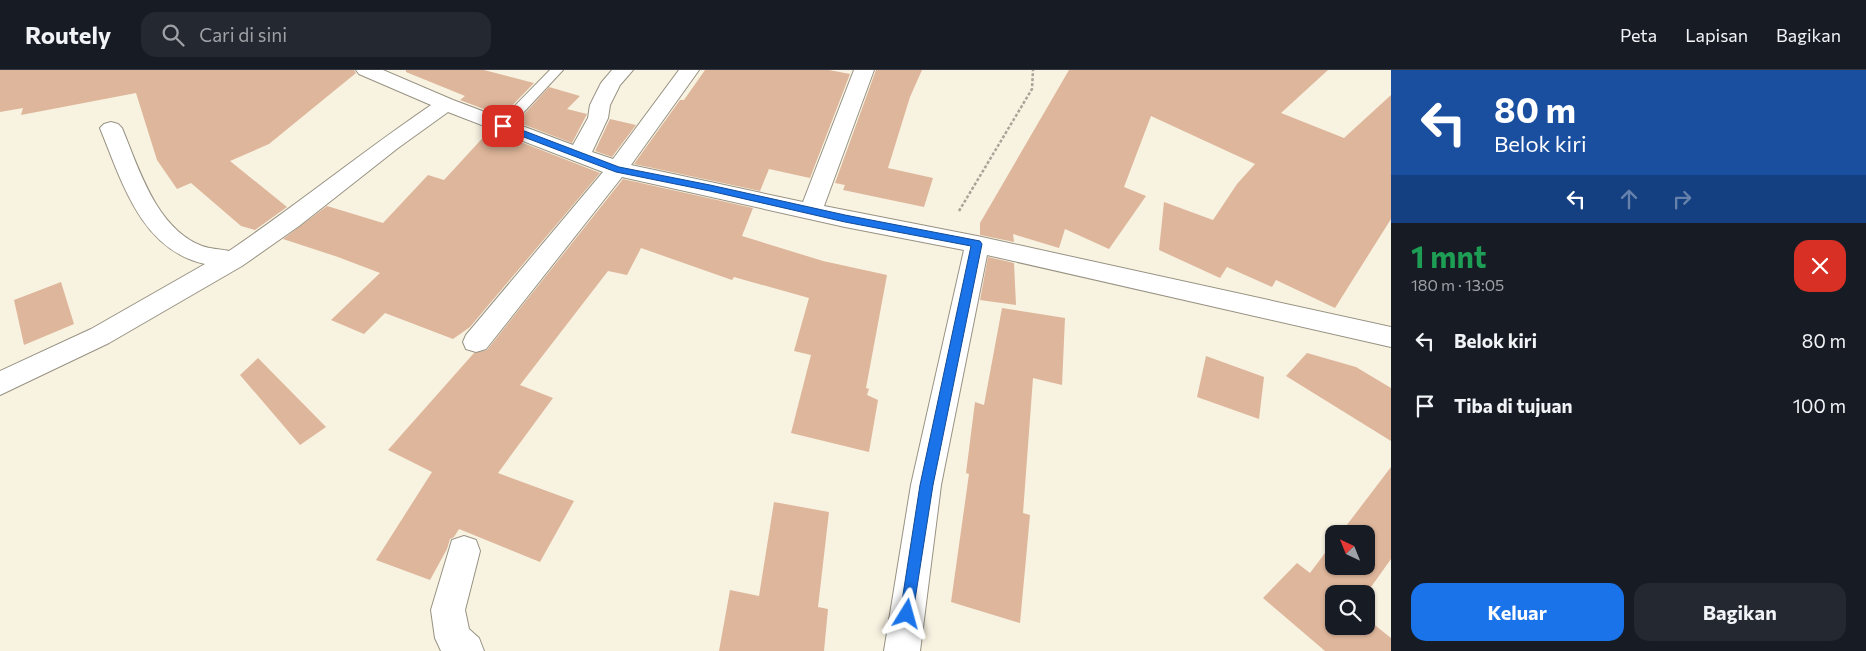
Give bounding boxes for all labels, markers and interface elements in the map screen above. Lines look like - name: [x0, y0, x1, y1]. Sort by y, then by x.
- search box: [141, 12, 491, 57]
- text: Routely: [25, 20, 111, 49]
- icon: search: [159, 21, 187, 49]
- text: Cari di sini: [199, 23, 287, 46]
- text: Peta: [1620, 24, 1657, 46]
- text: Lapisan: [1685, 24, 1748, 46]
- text: Bagikan: [1776, 24, 1841, 46]
- text: 80 m: [1494, 87, 1576, 130]
- icon: left: [1411, 90, 1476, 155]
- pin: [482, 105, 524, 147]
- icon: arrive: [489, 112, 517, 140]
- text: Belok kiri: [1494, 130, 1587, 157]
- icon: left: [1562, 185, 1590, 213]
- icon: ahead: [1615, 185, 1643, 213]
- icon: right: [1668, 185, 1696, 213]
- text: 1 mnt: [1411, 237, 1487, 274]
- button: close: [1794, 240, 1846, 292]
- text: 180 m · 13:05: [1411, 275, 1504, 294]
- icon: left: [1411, 327, 1439, 355]
- text: Belok kiri: [1454, 329, 1537, 352]
- text: 80 m: [1802, 329, 1846, 352]
- icon: arrive: [1411, 392, 1439, 420]
- text: Tiba di tujuan: [1454, 394, 1572, 417]
- text: 100 m: [1793, 394, 1846, 417]
- north arrow: [1325, 525, 1375, 575]
- map controls: [1325, 525, 1375, 635]
- button: Keluar: [1411, 583, 1624, 641]
- button: Bagikan: [1634, 583, 1846, 641]
- button: search: [1325, 585, 1375, 635]
- position arrow: [880, 587, 932, 639]

